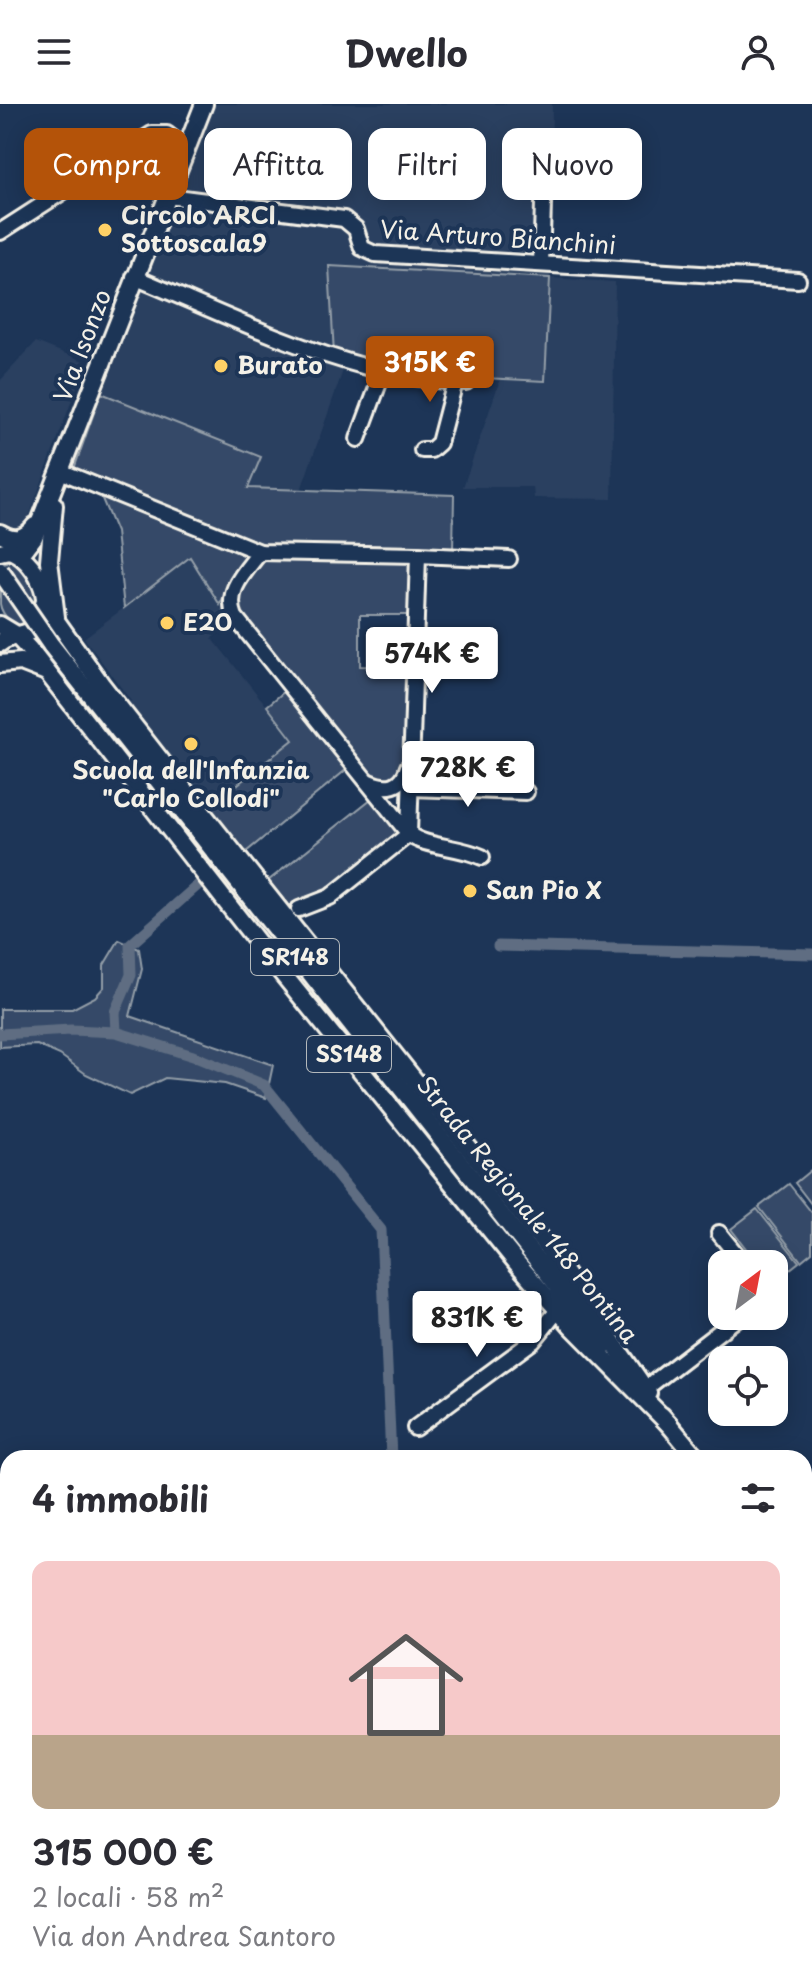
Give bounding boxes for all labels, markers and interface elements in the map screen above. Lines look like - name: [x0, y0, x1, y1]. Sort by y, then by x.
- text: Dwello: [344, 25, 468, 79]
- icon: menu: [32, 30, 76, 74]
- icon: person: [736, 30, 780, 74]
- chip: Compra: [24, 128, 188, 200]
- chip: Affitta: [204, 128, 352, 200]
- chip: Filtri: [368, 128, 486, 200]
- chip: Nuovo: [502, 128, 642, 200]
- place label: Circolo ARCI Sottoscala9: [121, 196, 276, 260]
- street label: Via Arturo Bianchini: [379, 210, 617, 262]
- marker: Circolo ARCI Sottoscala9: [96, 221, 114, 239]
- street label: Via Isonzo: [43, 284, 119, 407]
- pin: 315K €: [365, 336, 495, 404]
- text: 315K €: [384, 342, 476, 381]
- place label: Burato: [237, 346, 323, 382]
- marker: Burato: [212, 357, 230, 375]
- place label: E20: [183, 603, 232, 639]
- marker: E20: [158, 614, 176, 632]
- pin: 574K €: [367, 627, 497, 695]
- text: 574K €: [384, 633, 480, 672]
- marker: Scuola dell'Infanzia "Carlo Collodi": [182, 735, 200, 753]
- pin: 728K €: [403, 741, 533, 809]
- text: 728K €: [420, 747, 516, 786]
- place label: Scuola dell'Infanzia "Carlo Collodi": [72, 751, 310, 815]
- place label: San Pio X: [486, 871, 602, 907]
- marker: San Pio X: [461, 882, 479, 900]
- road number: SR148: [251, 939, 339, 975]
- road number: SS148: [307, 1036, 391, 1072]
- street label: Strada Regionale 148 Pontina: [409, 1067, 648, 1350]
- north arrow: [708, 1250, 788, 1330]
- map controls: [708, 1250, 788, 1426]
- pin: 831K €: [412, 1291, 542, 1359]
- text: 831K €: [431, 1297, 523, 1336]
- button: locate: [708, 1346, 788, 1426]
- text: 4 immobili: [32, 1472, 209, 1524]
- icon: filters: [736, 1476, 780, 1520]
- icon: home: [334, 1613, 478, 1757]
- text: 315 000 €: [32, 1825, 214, 1877]
- text: 2 locali · 58 m²: [32, 1877, 224, 1916]
- text: Via don Andrea Santoro: [32, 1916, 336, 1955]

